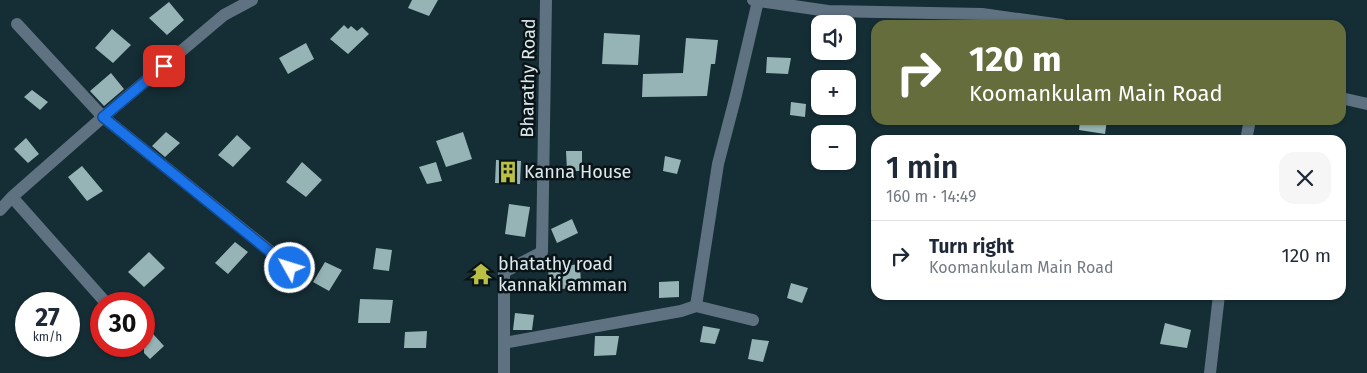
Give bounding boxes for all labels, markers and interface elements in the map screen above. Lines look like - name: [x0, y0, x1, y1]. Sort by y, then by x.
- map controls: [811, 15, 856, 170]
- button: sound: [811, 15, 856, 60]
- street label: Bharathy Road: [516, 18, 540, 138]
- text: 120 m: [969, 38, 1062, 80]
- icon: right: [886, 40, 951, 105]
- pin: [143, 45, 185, 87]
- icon: arrive: [150, 52, 178, 80]
- button: +: [811, 70, 856, 115]
- text: Koomankulam Main Road: [969, 80, 1223, 107]
- button: −: [811, 125, 856, 170]
- text: 1 min: [886, 150, 958, 186]
- button: close: [1279, 152, 1331, 204]
- building icon: Kanna House: [495, 159, 521, 185]
- place label: Kanna House: [524, 161, 631, 183]
- text: 160 m · 14:49: [886, 187, 976, 206]
- text: Turn right: [929, 235, 1014, 258]
- position arrow: [263, 241, 315, 293]
- icon: right: [886, 242, 914, 270]
- text: 120 m: [1281, 244, 1331, 267]
- place label: bhatathy road kannaki amman: [498, 253, 628, 296]
- text: Koomankulam Main Road: [929, 258, 1114, 277]
- temple icon: bhatathy road kannaki amman: [468, 261, 494, 287]
- speed limit sign: 30: [90, 292, 155, 357]
- text: 27: [35, 303, 60, 333]
- text: km/h: [33, 330, 62, 344]

